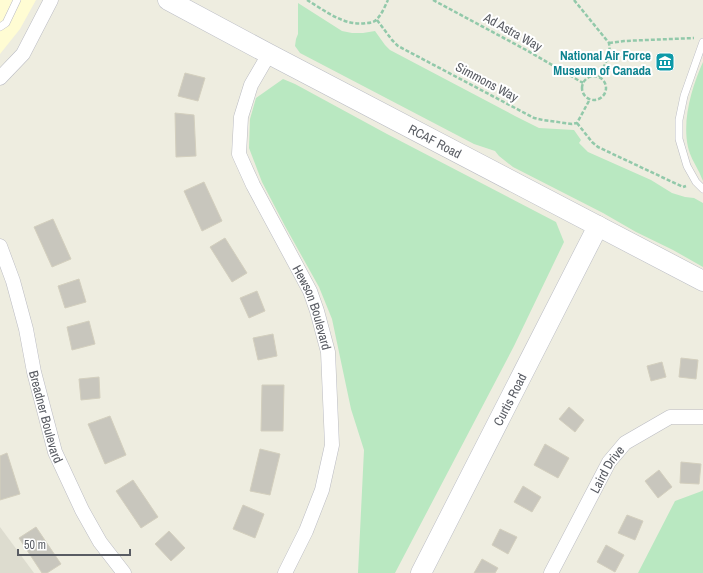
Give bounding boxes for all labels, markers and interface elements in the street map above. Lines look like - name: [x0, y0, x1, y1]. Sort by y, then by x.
- street label: Ad Astra Way: [480, 9, 546, 55]
- place label: National Air Force Museum of Canada: [553, 47, 651, 79]
- museum icon: National Air Force Museum of Canada: [654, 51, 676, 73]
- street label: Simmons Way: [453, 58, 522, 106]
- street label: RCAF Road: [406, 120, 465, 162]
- street label: Hewson Boulevard: [289, 262, 336, 352]
- street label: Breadner Boulevard: [25, 369, 67, 466]
- street label: Curtis Road: [489, 370, 530, 429]
- street label: Laird Drive: [586, 442, 628, 496]
- scale bar: [18, 531, 130, 557]
- text: 50 m: [24, 537, 46, 553]

